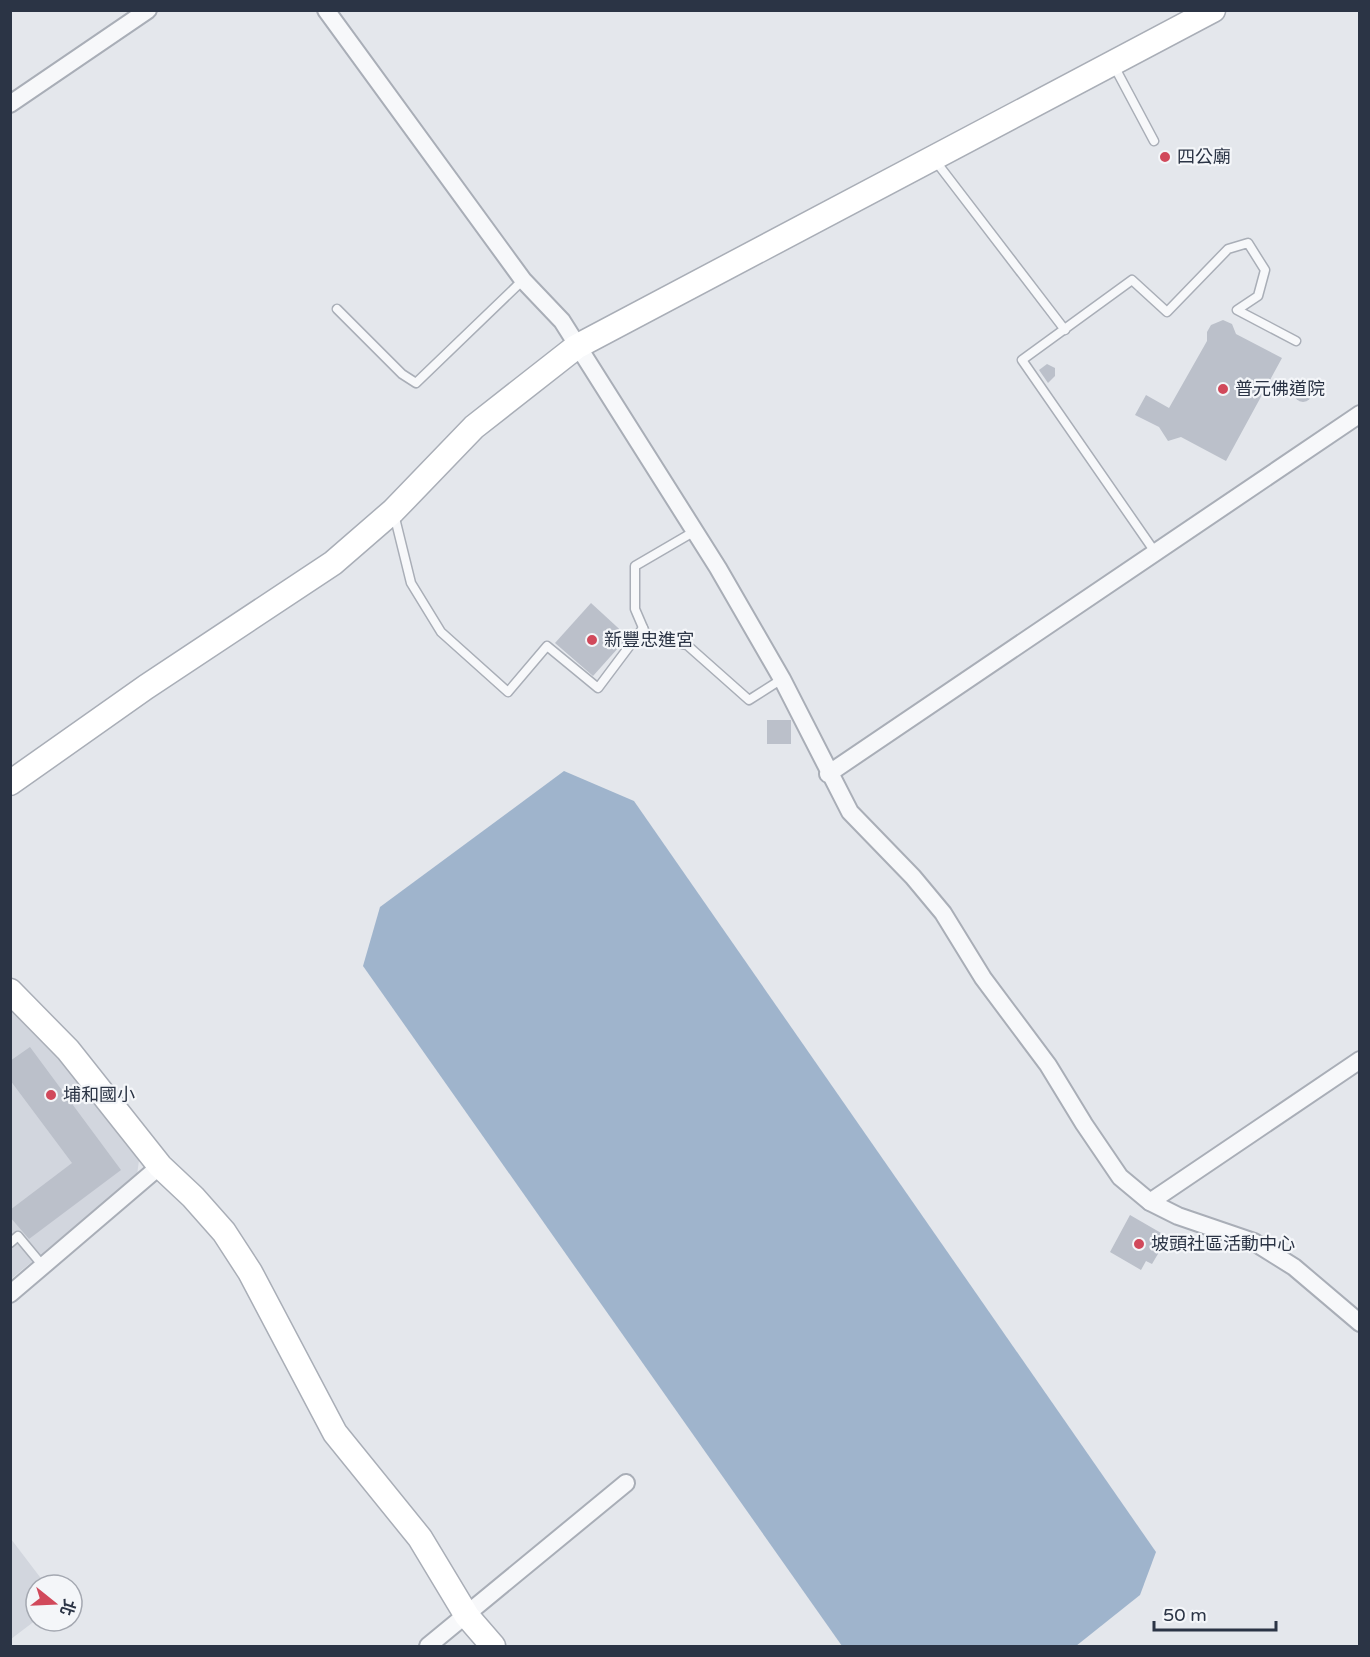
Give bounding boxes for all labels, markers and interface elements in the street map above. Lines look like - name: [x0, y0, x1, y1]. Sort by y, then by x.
- place label: 四公廟: [1177, 146, 1231, 168]
- marker: 四公廟: [1158, 150, 1172, 164]
- place label: 普元佛道院: [1235, 378, 1325, 400]
- marker: 普元佛道院: [1216, 382, 1230, 396]
- place label: 新豐忠進宮: [604, 629, 694, 651]
- marker: 新豐忠進宮: [585, 633, 599, 647]
- place label: 埔和國小: [63, 1084, 135, 1106]
- marker: 埔和國小: [44, 1088, 58, 1102]
- place label: 坡頭社區活動中心: [1151, 1233, 1295, 1255]
- marker: 坡頭社區活動中心: [1132, 1237, 1146, 1251]
- north arrow: [24, 1573, 84, 1633]
- scale bar: [1154, 1594, 1276, 1632]
- text: 北: [55, 1597, 79, 1618]
- text: 50 m: [1163, 1604, 1207, 1626]

